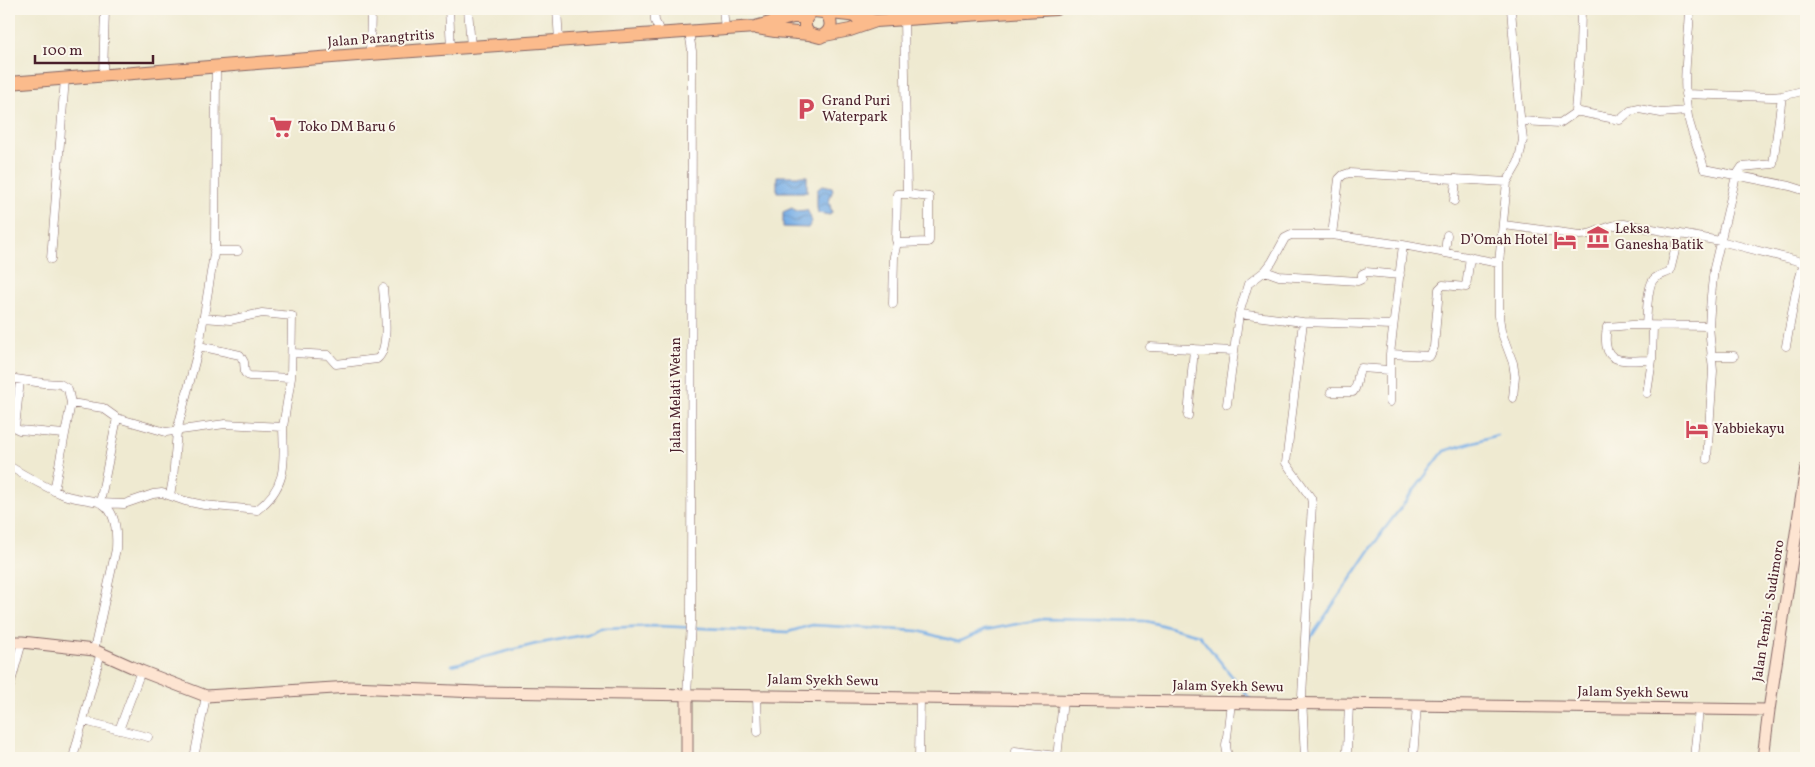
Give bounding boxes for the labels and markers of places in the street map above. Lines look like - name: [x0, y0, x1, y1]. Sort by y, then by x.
- place label: Grand Puri Waterpark: [822, 92, 890, 127]
- parking icon: Grand Puri Waterpark: [793, 96, 819, 122]
- supermarket icon: Toko DM Baru 6: [268, 114, 294, 140]
- place label: Toko DM Baru 6: [298, 118, 396, 137]
- place label: Leksa Ganesha Batik: [1615, 220, 1704, 255]
- museum icon: Leksa Ganesha Batik: [1585, 224, 1611, 250]
- hotel icon: D’Omah Hotel: [1552, 227, 1578, 253]
- place label: D’Omah Hotel: [1460, 231, 1548, 250]
- hotel icon: Yabbiekayu: [1684, 416, 1710, 442]
- place label: Yabbiekayu: [1714, 420, 1785, 439]

